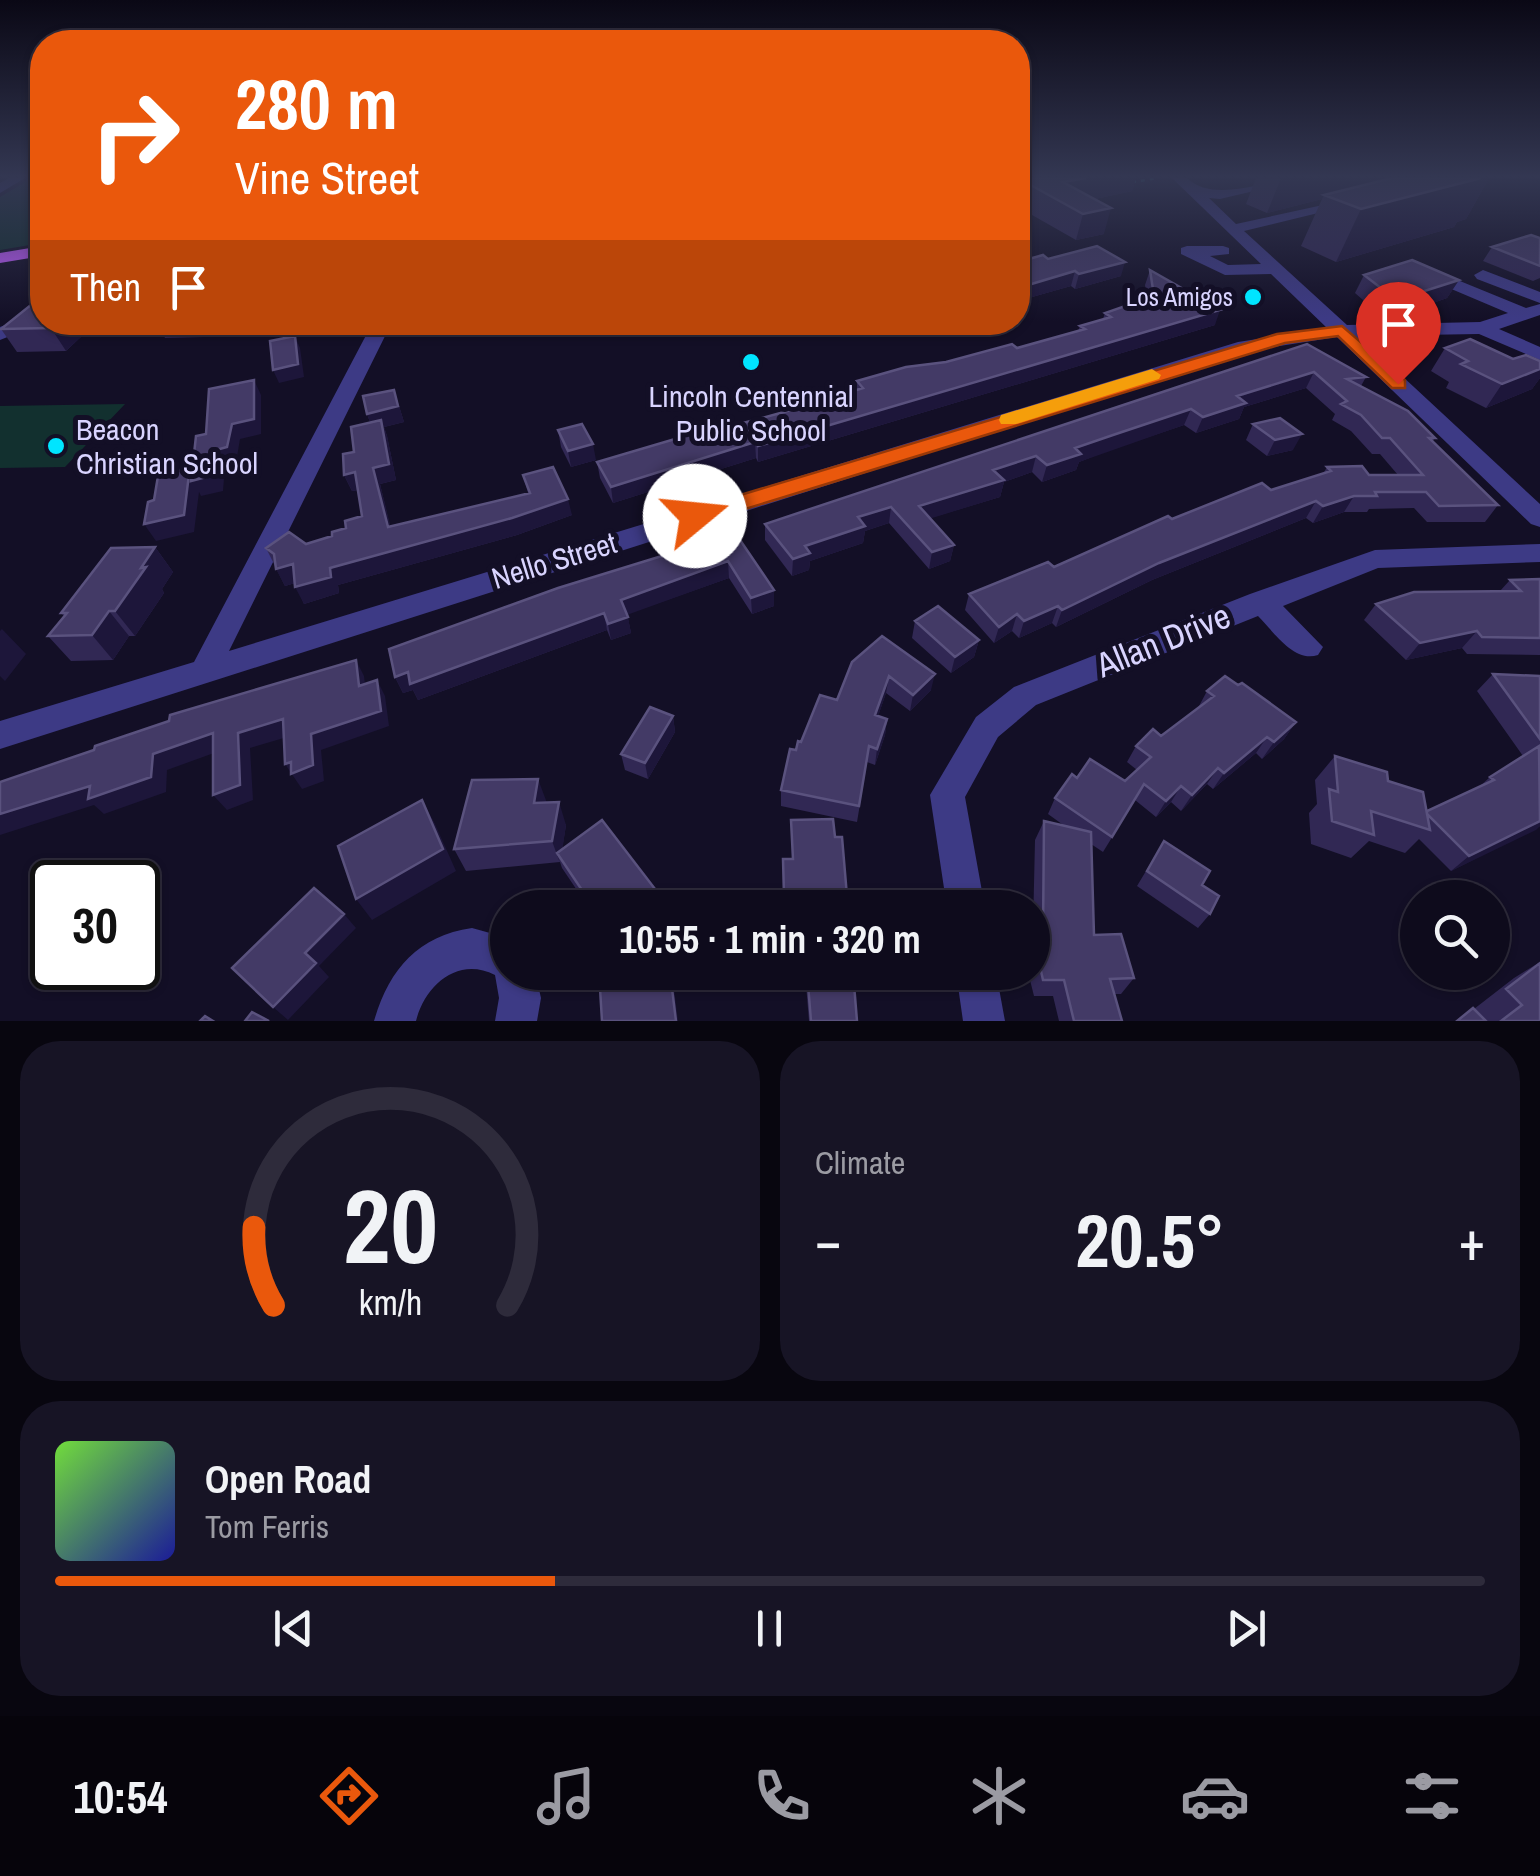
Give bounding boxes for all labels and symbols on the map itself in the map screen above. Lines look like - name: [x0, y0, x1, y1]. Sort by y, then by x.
- place label: Los Amigos: [1126, 280, 1233, 314]
- pin: [1356, 282, 1441, 385]
- marker: Los Amigos: [1242, 286, 1264, 308]
- marker: Lincoln Centennial Public School: [740, 351, 762, 373]
- place label: Lincoln Centennial Public School: [648, 376, 854, 450]
- place label: Beacon Christian School: [76, 409, 258, 483]
- marker: Beacon Christian School: [45, 435, 67, 457]
- position arrow: [643, 464, 747, 568]
- street label: Nello Street: [487, 522, 621, 598]
- street label: Allan Drive: [1088, 592, 1237, 688]
- speed limit sign: 30: [30, 860, 160, 990]

